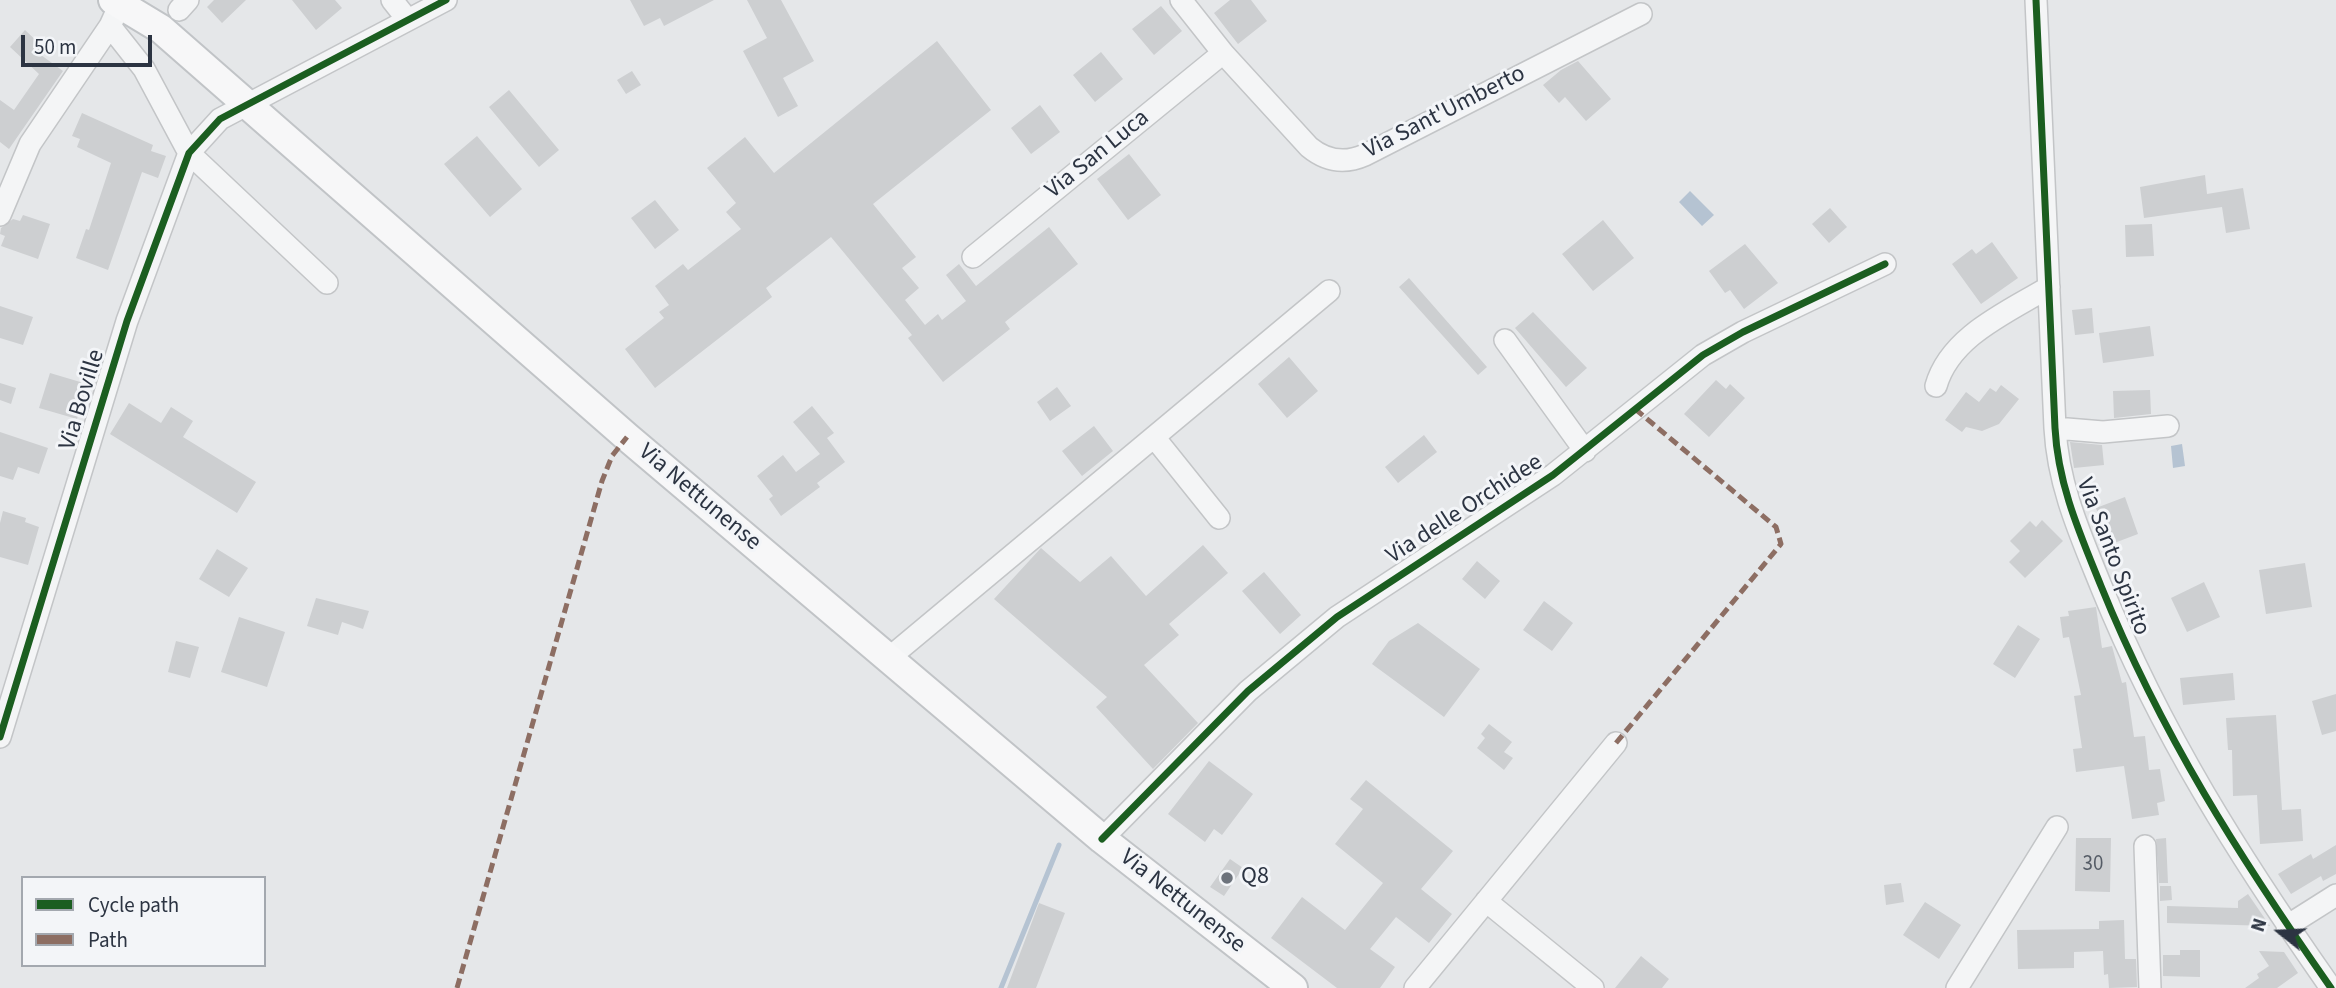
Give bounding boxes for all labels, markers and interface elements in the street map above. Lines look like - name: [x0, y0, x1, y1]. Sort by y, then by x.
- scale bar: [24, 21, 156, 65]
- text: 50 m: [34, 32, 76, 62]
- street label: Via Sant'Umberto: [1360, 60, 1530, 166]
- street label: Via San Luca: [1040, 104, 1156, 206]
- street label: Via Boville: [54, 346, 112, 454]
- street label: Via Nettunense: [632, 438, 766, 558]
- street label: Via delle Orchidee: [1382, 449, 1548, 571]
- street label: Via Santo Spirito: [2069, 474, 2155, 640]
- street label: Via Nettunense: [1114, 844, 1250, 960]
- house number: 30: [2083, 852, 2103, 878]
- place label: Q8: [1241, 864, 1269, 892]
- marker: Q8: [1219, 870, 1235, 886]
- legend: [21, 876, 266, 967]
- text: Cycle path: [88, 890, 179, 920]
- north arrow: [2245, 897, 2315, 967]
- text: N: [2245, 915, 2274, 936]
- text: Path: [88, 925, 128, 955]

